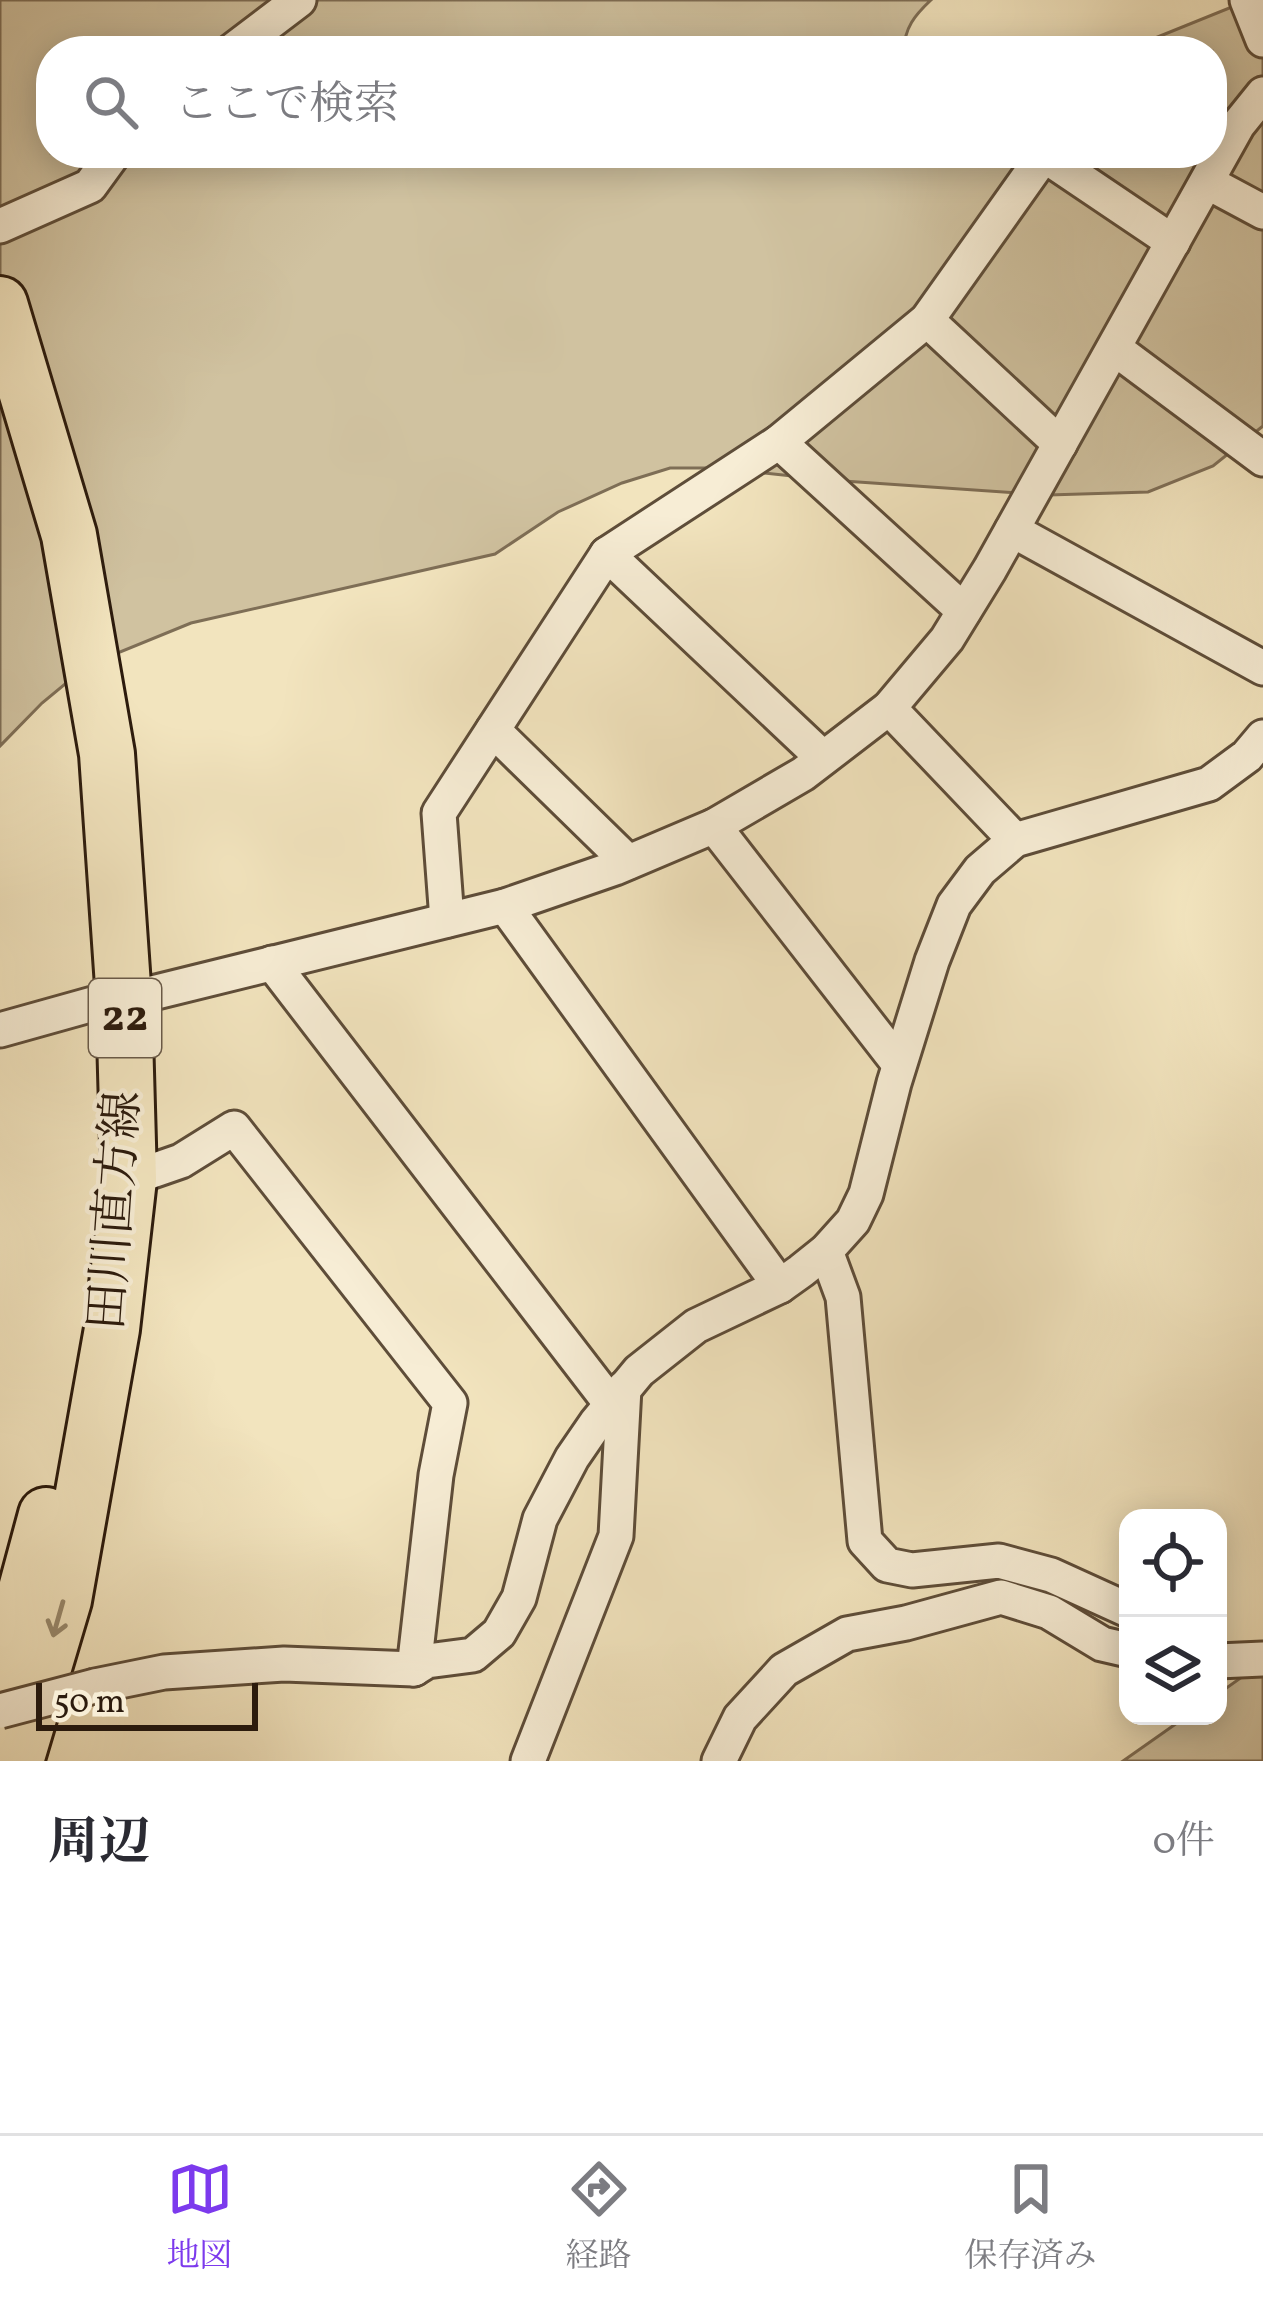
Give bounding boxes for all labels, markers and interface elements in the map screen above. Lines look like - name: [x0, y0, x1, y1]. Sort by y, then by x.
- search box: [36, 36, 1227, 168]
- icon: search: [78, 69, 144, 135]
- text: ここで検索: [174, 75, 399, 138]
- road number: 22: [89, 979, 161, 1057]
- street label: 田川直方線: [75, 1089, 159, 1333]
- map controls: [1119, 1509, 1227, 1725]
- button: locate: [1119, 1509, 1227, 1617]
- one-way arrow: [46, 1599, 68, 1637]
- button: layers: [1119, 1617, 1227, 1725]
- scale bar: [36, 1677, 258, 1730]
- text: 50 m: [54, 1681, 125, 1727]
- text: 周辺: [48, 1809, 150, 1880]
- text: 0件: [1153, 1816, 1215, 1870]
- tab: 地図: [167, 2156, 233, 2281]
- tab: 経路: [566, 2156, 632, 2281]
- tab: 保存済み: [965, 2156, 1097, 2281]

